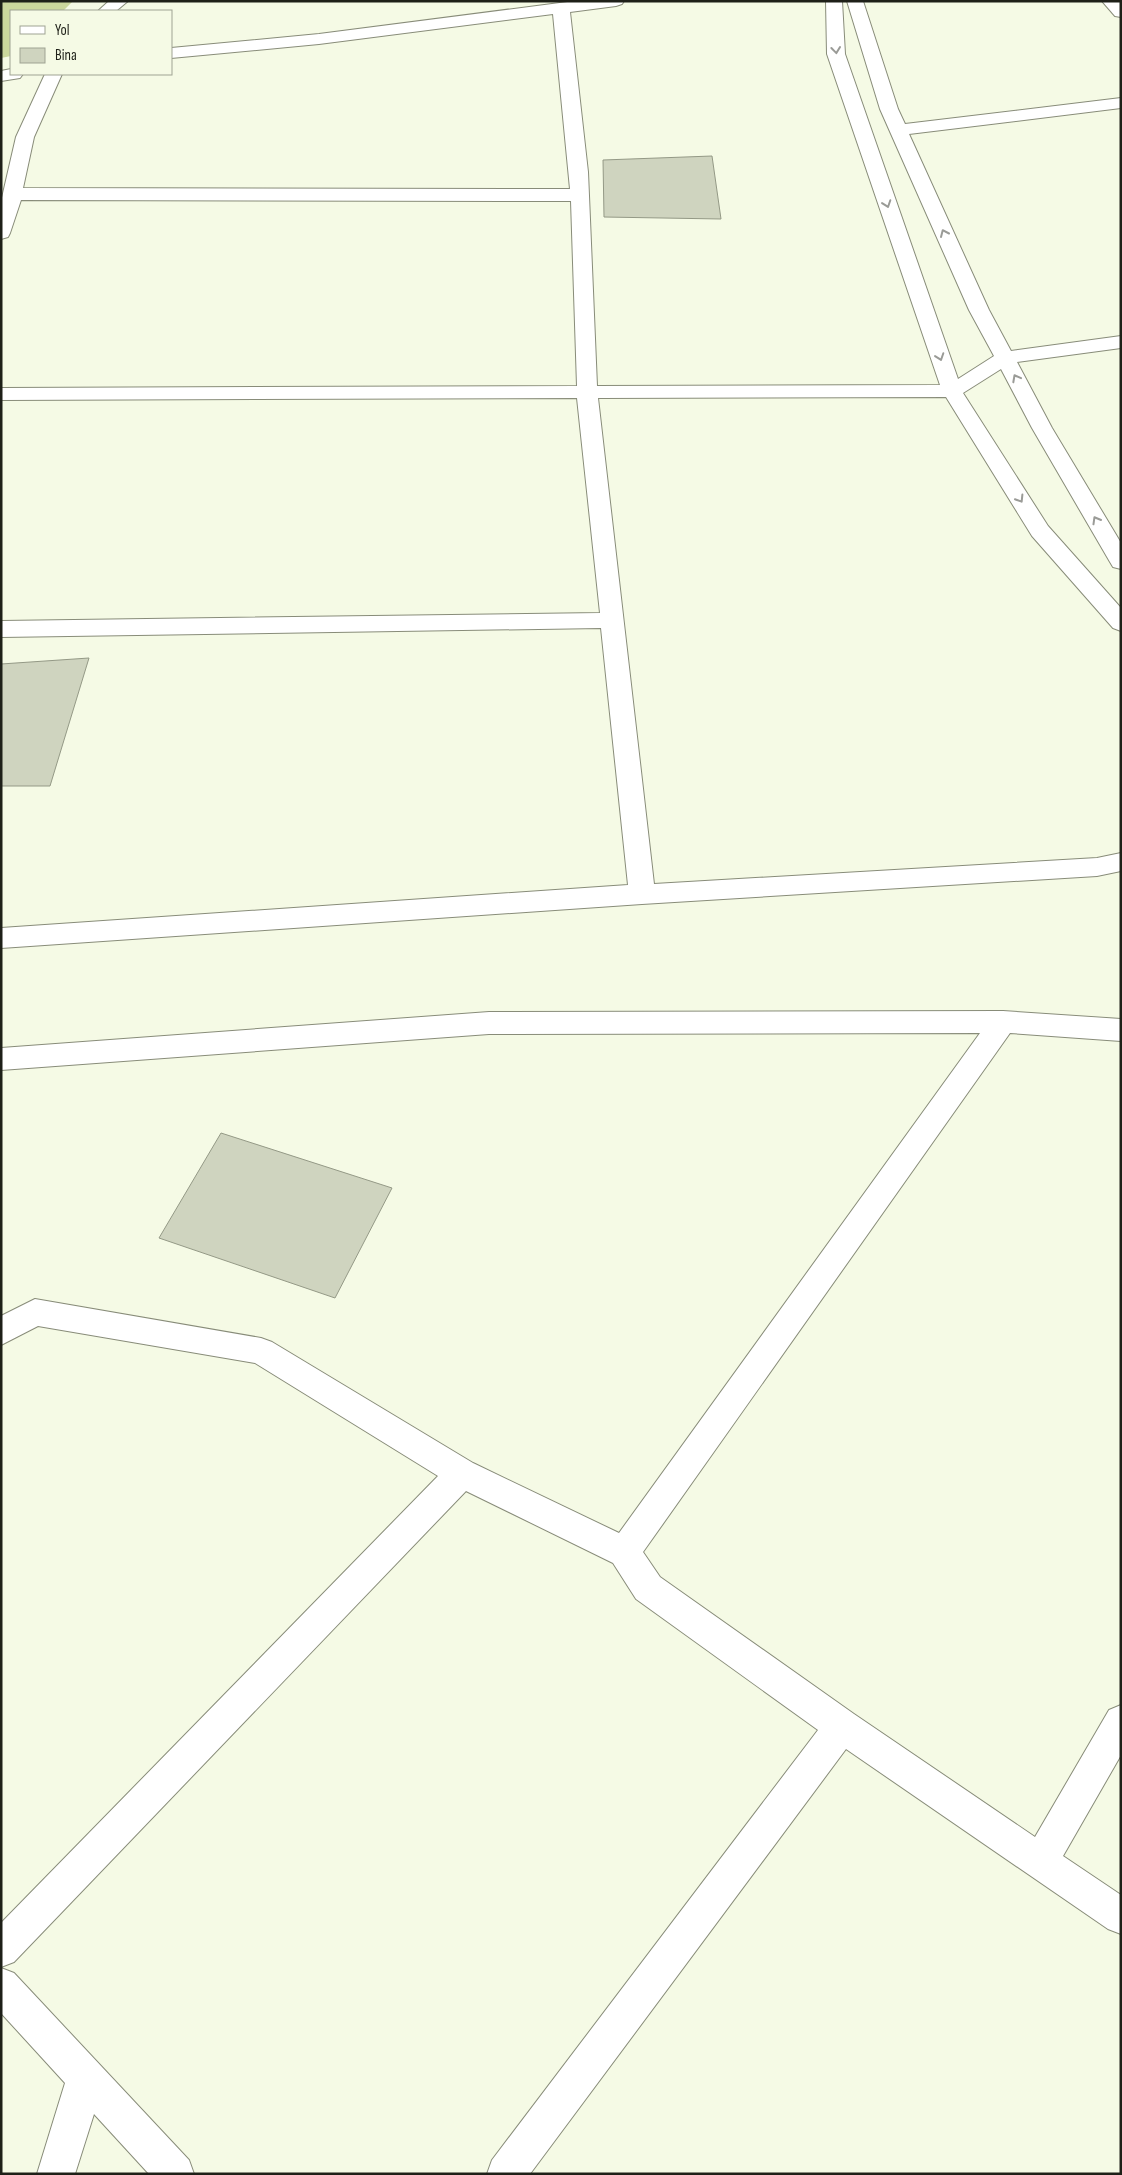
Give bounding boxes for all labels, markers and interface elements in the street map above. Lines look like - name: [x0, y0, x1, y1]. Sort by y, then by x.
- legend: [10, 10, 172, 75]
- text: Yol: [55, 21, 70, 40]
- text: Bina: [55, 46, 77, 65]
- one-way arrow: [830, 46, 841, 54]
- one-way arrow: [882, 199, 892, 208]
- one-way arrow: [940, 229, 951, 238]
- one-way arrow: [935, 353, 945, 361]
- one-way arrow: [1012, 375, 1022, 384]
- one-way arrow: [1013, 493, 1023, 502]
- one-way arrow: [1092, 516, 1102, 525]

